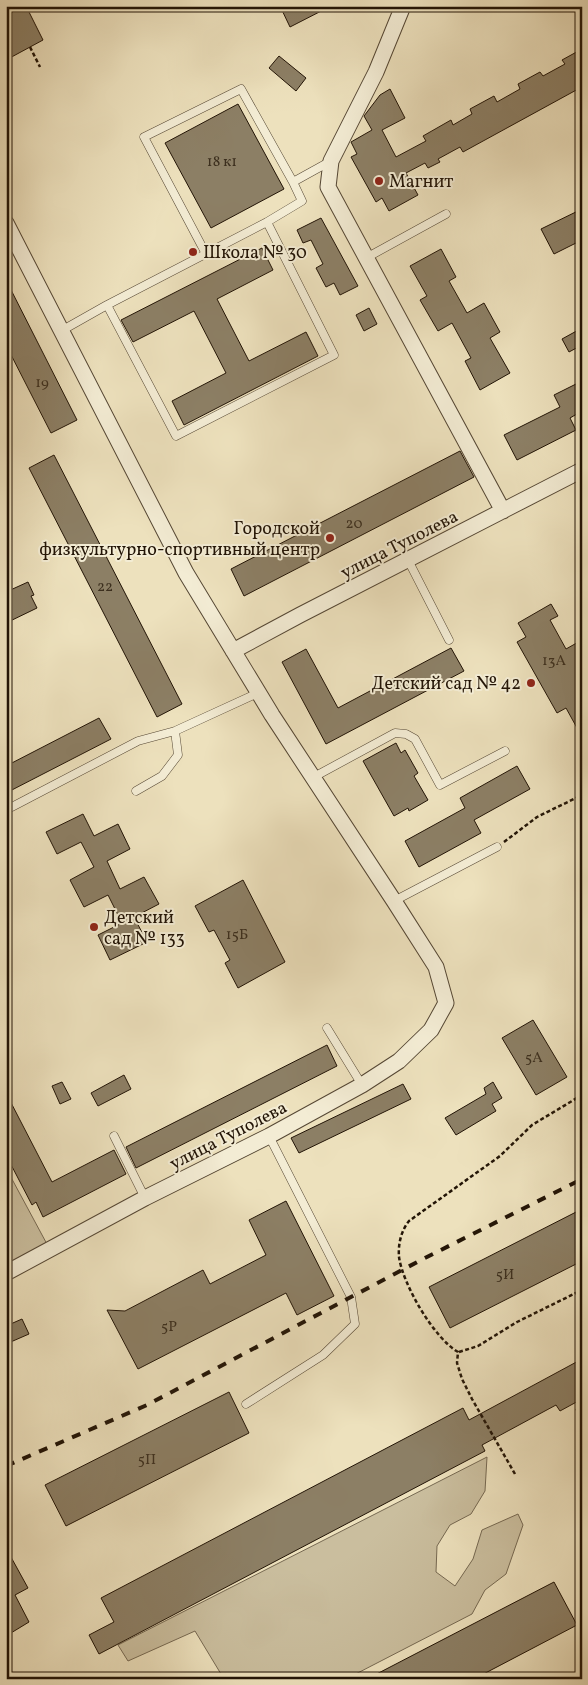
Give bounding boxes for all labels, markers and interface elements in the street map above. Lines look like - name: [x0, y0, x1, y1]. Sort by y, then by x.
- house number: 18 к1: [207, 152, 237, 173]
- place label: Магнит: [389, 170, 453, 195]
- marker: Магнит: [373, 175, 385, 187]
- place label: Школа № 30: [203, 241, 307, 266]
- marker: Школа № 30: [187, 246, 199, 258]
- house number: 19: [35, 373, 49, 394]
- street label: улица Туполева: [337, 505, 463, 586]
- house number: 20: [346, 514, 362, 535]
- place label: Городской физкультурно-спортивный центр: [39, 517, 320, 563]
- marker: Городской физкультурно-спортивный центр: [324, 532, 336, 544]
- house number: 22: [97, 577, 113, 598]
- house number: 13А: [542, 651, 566, 672]
- place label: Детский сад № 42: [372, 672, 521, 697]
- marker: Детский сад № 42: [525, 677, 537, 689]
- place label: Детский сад № 133: [104, 906, 185, 952]
- marker: Детский сад № 133: [88, 921, 100, 933]
- house number: 15Б: [226, 925, 248, 946]
- house number: 5А: [525, 1048, 543, 1069]
- street label: улица Туполева: [166, 1096, 292, 1177]
- house number: 5И: [496, 1265, 514, 1286]
- house number: 5Р: [161, 1317, 177, 1338]
- house number: 5П: [138, 1450, 156, 1471]

